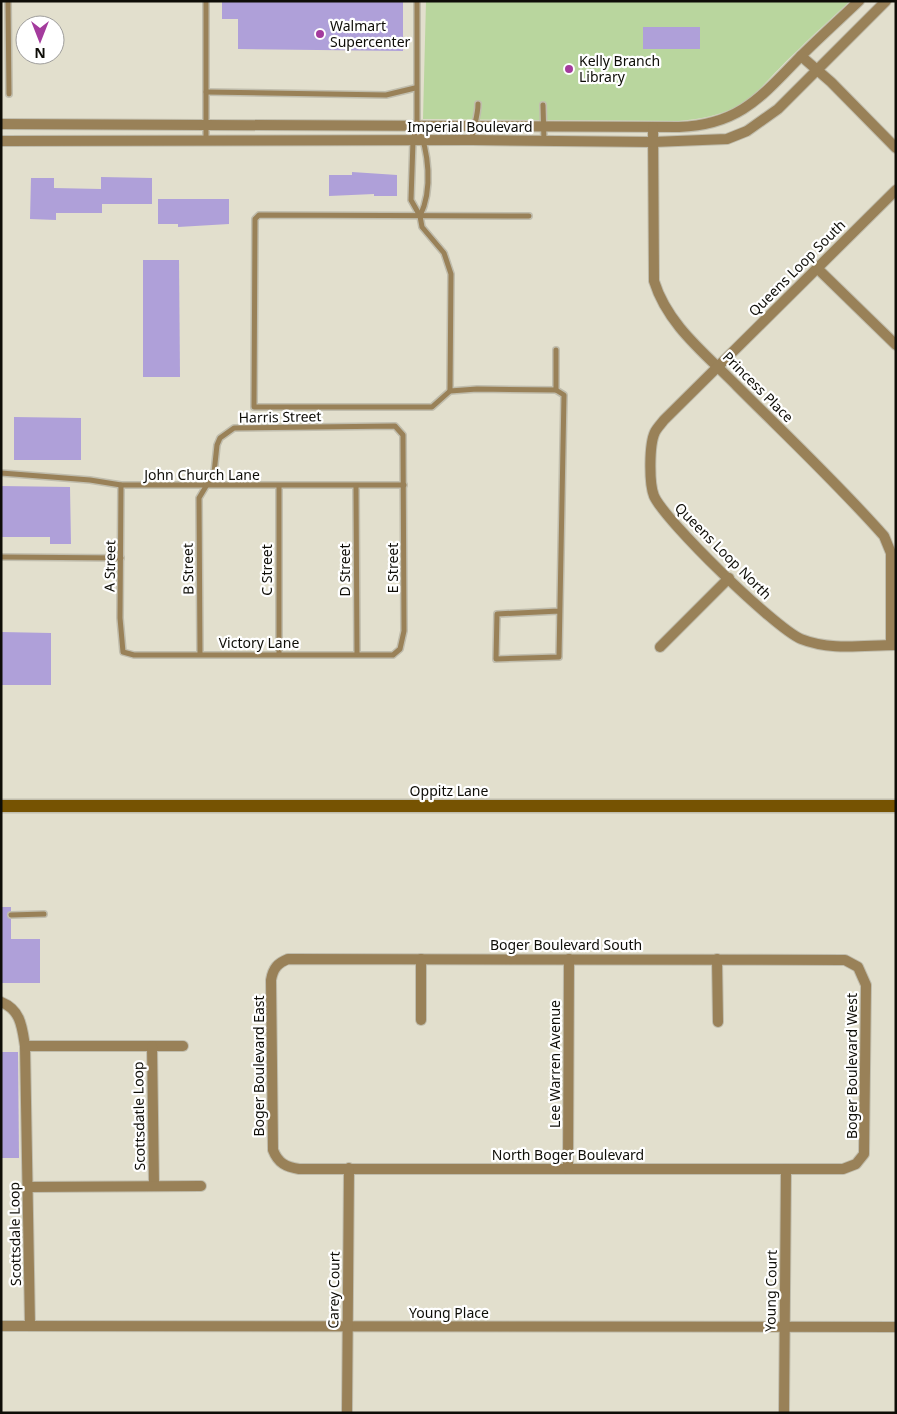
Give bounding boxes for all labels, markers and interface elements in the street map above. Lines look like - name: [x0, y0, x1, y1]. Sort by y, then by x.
- north arrow: [15, 15, 65, 65]
- place label: Walmart Supercenter: [330, 16, 411, 51]
- marker: Walmart Supercenter: [314, 28, 326, 40]
- text: N: [34, 44, 46, 63]
- place label: Kelly Branch Library: [579, 51, 660, 86]
- marker: Kelly Branch Library: [563, 63, 575, 75]
- street label: Imperial Boulevard: [407, 117, 533, 136]
- street label: Queens Loop South: [744, 215, 849, 320]
- street label: Princess Place: [719, 347, 798, 426]
- street label: Harris Street: [238, 406, 322, 427]
- street label: John Church Lane: [142, 465, 260, 484]
- street label: Queens Loop North: [671, 498, 776, 603]
- street label: A Street: [100, 540, 119, 592]
- street label: B Street: [178, 543, 197, 595]
- street label: E Street: [383, 543, 402, 593]
- street label: C Street: [257, 544, 276, 596]
- street label: D Street: [335, 544, 354, 596]
- street label: Victory Lane: [219, 633, 299, 652]
- street label: Oppitz Lane: [410, 781, 488, 800]
- street label: Boger Boulevard South: [490, 935, 642, 954]
- street label: Boger Boulevard West: [842, 993, 861, 1139]
- street label: Boger Boulevard East: [249, 995, 268, 1137]
- street label: Lee Warren Avenue: [545, 1000, 564, 1128]
- street label: Scottsdatle Loop: [128, 1061, 149, 1171]
- street label: North Boger Boulevard: [492, 1145, 644, 1164]
- street label: Scottsdale Loop: [4, 1182, 25, 1286]
- street label: Young Court: [760, 1250, 781, 1332]
- street label: Carey Court: [323, 1251, 344, 1329]
- street label: Young Place: [409, 1303, 489, 1322]

